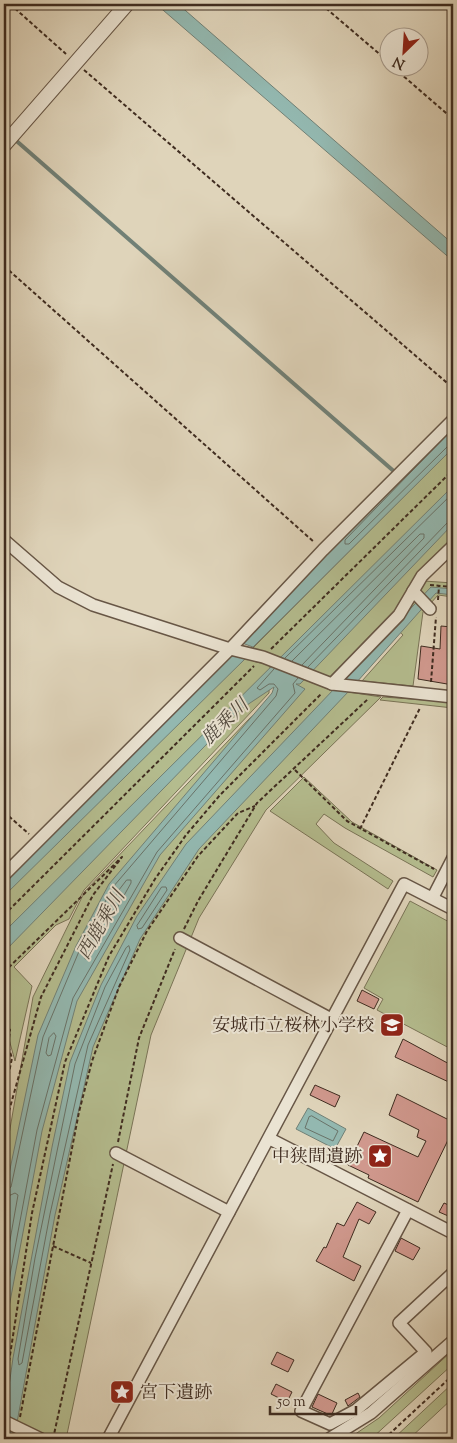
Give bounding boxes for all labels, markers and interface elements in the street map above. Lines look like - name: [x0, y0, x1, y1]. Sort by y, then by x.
- north arrow: [380, 28, 430, 78]
- text: N: [390, 51, 409, 73]
- water label: 鹿乗川: [196, 692, 257, 752]
- water label: 西鹿乗川: [71, 884, 134, 965]
- school or university icon: 安城市立桜林小学校: [379, 1012, 405, 1038]
- place label: 安城市立桜林小学校: [212, 1014, 374, 1040]
- place icon: 中狭間遺跡: [367, 1143, 393, 1169]
- place label: 中狭間遺跡: [272, 1145, 362, 1171]
- place icon: 宮下遺跡: [109, 1379, 135, 1405]
- place label: 宮下遺跡: [140, 1381, 212, 1407]
- scale bar: [270, 1383, 356, 1415]
- text: 50 m: [276, 1392, 306, 1413]

